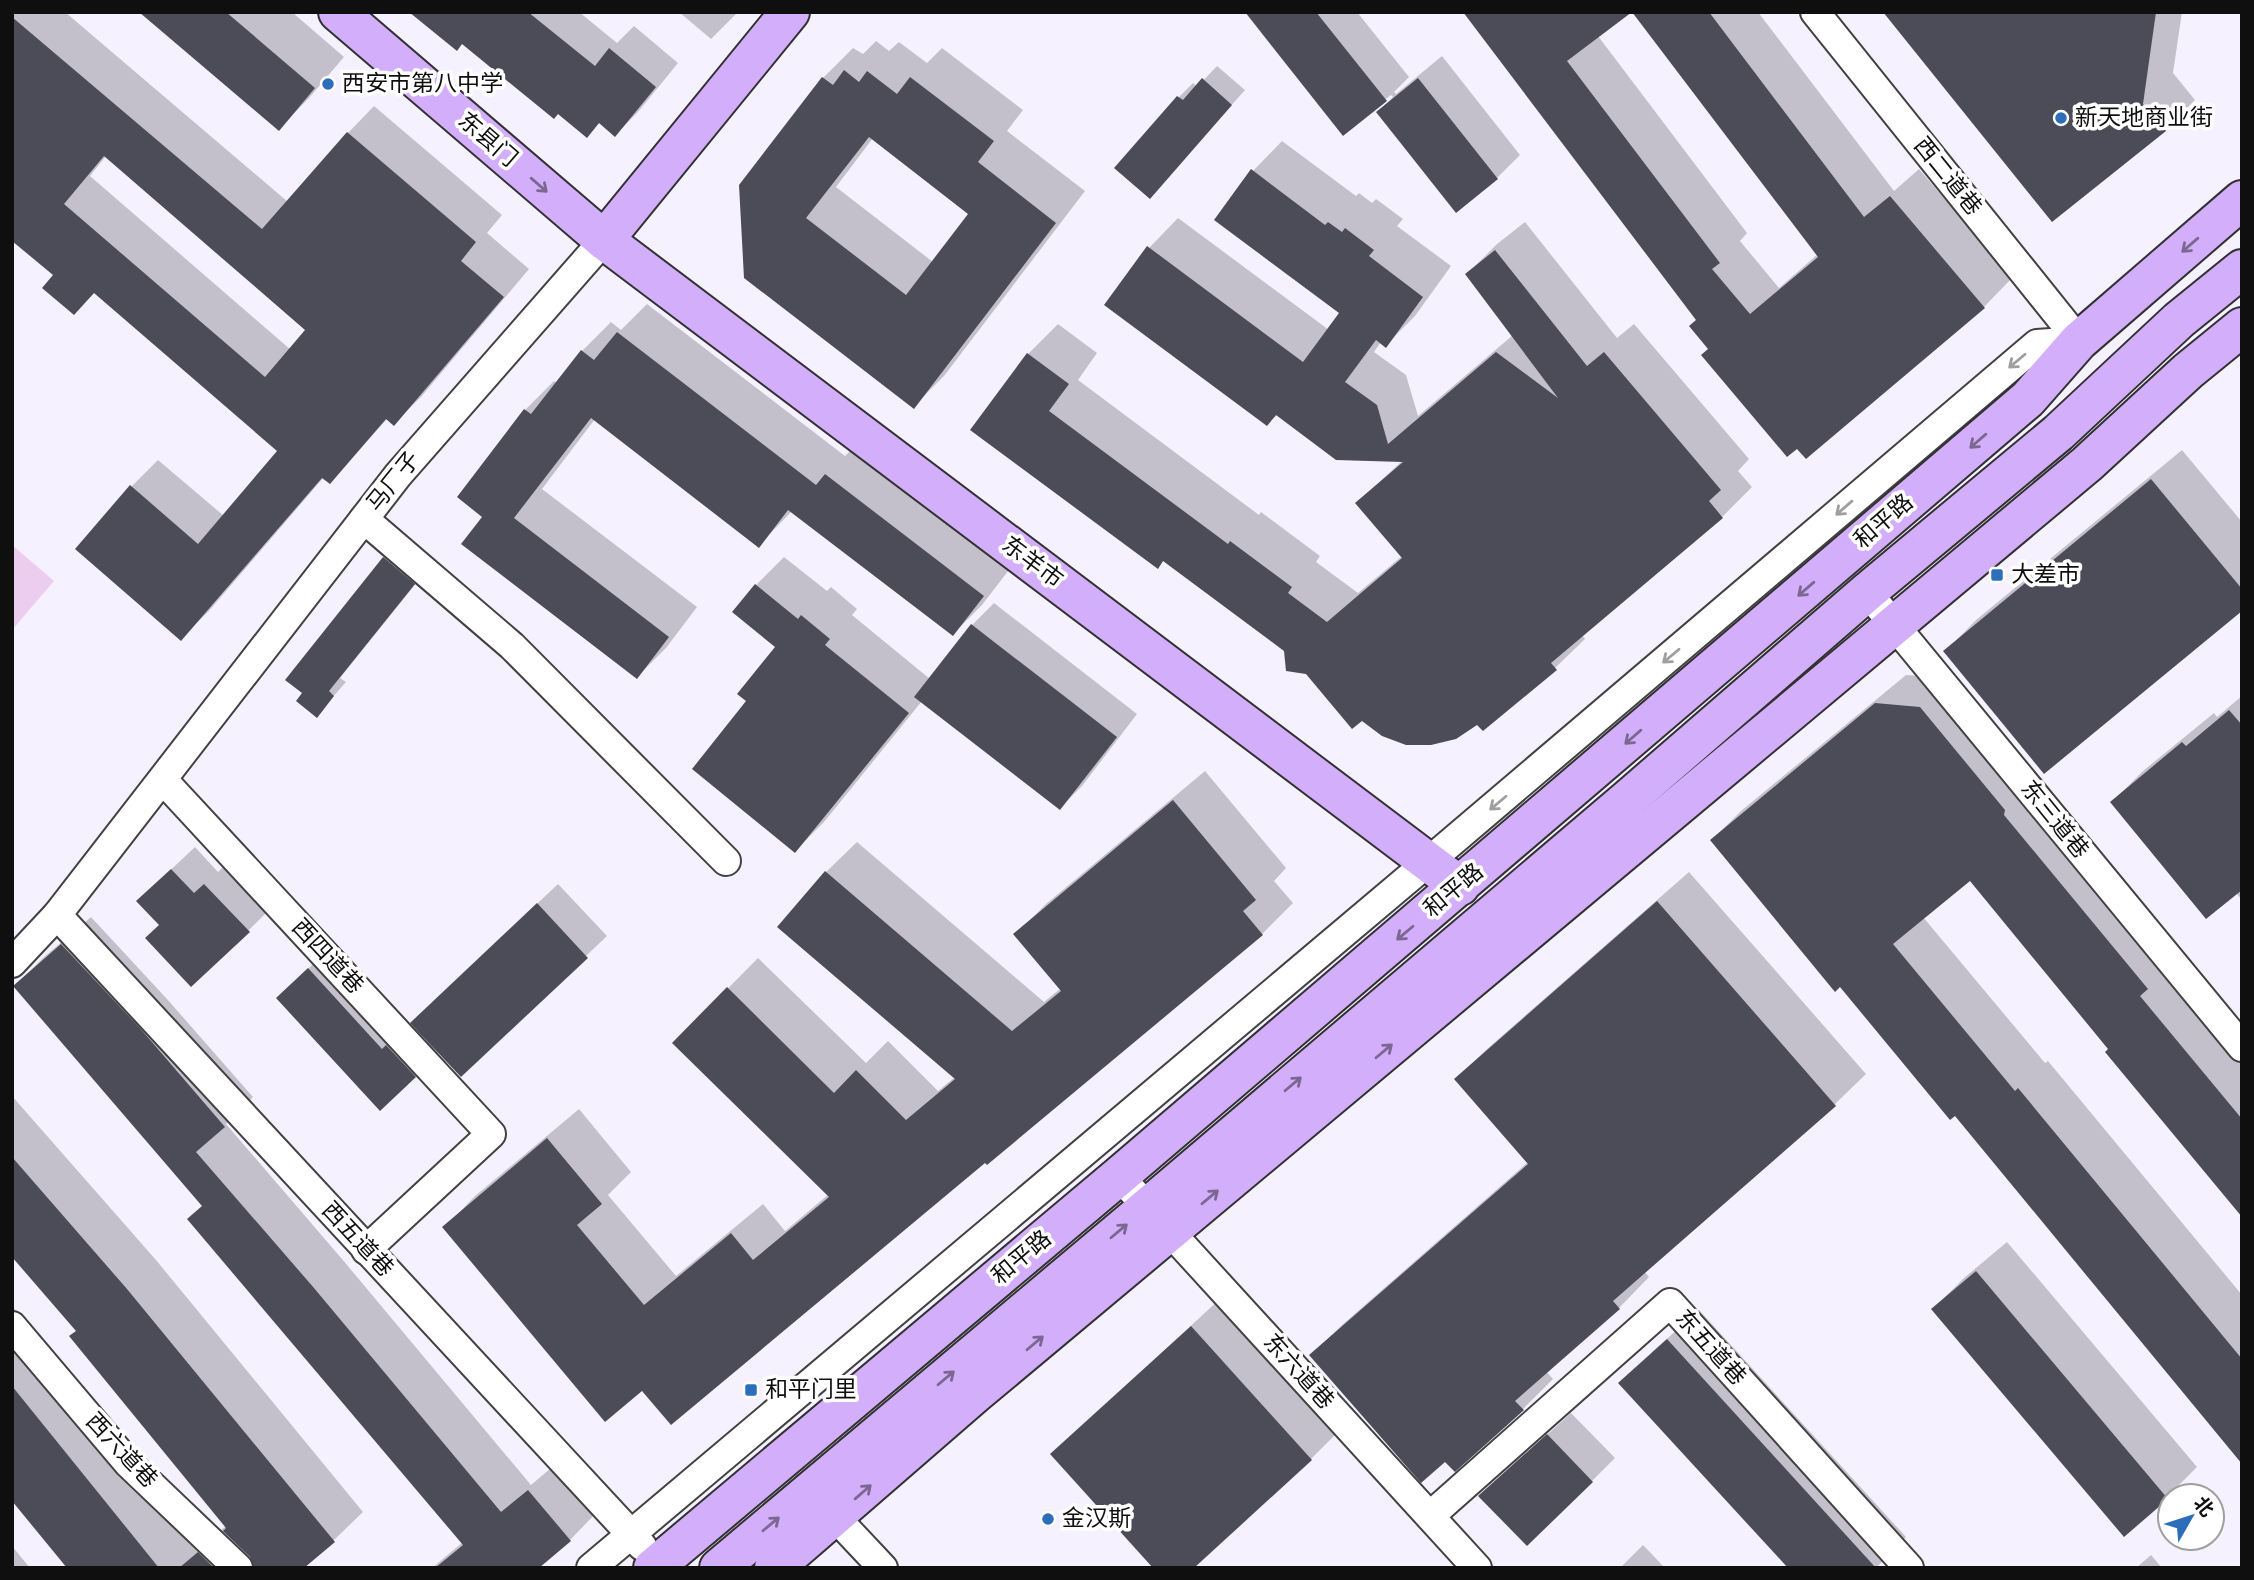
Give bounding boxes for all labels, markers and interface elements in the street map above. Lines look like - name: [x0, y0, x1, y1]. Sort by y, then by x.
- place label: 西安市第八中学: [342, 67, 503, 102]
- marker: 西安市第八中学: [320, 76, 336, 92]
- place label: 新天地商业街: [2075, 101, 2213, 136]
- street label: 东县门: [449, 104, 525, 176]
- marker: 新天地商业街: [2053, 110, 2069, 126]
- street label: 西二道巷: [1904, 130, 1990, 224]
- one-way arrow: [529, 177, 547, 192]
- one-way arrow: [2182, 236, 2199, 253]
- one-way arrow: [2008, 353, 2026, 369]
- one-way arrow: [1970, 433, 1988, 449]
- street label: 马厂子: [359, 444, 429, 520]
- street label: 和平路: [1846, 486, 1922, 558]
- one-way arrow: [1835, 500, 1853, 516]
- street label: 东羊市: [994, 528, 1070, 598]
- place label: 大差市: [2011, 558, 2080, 593]
- marker: 大差市: [1989, 567, 2005, 583]
- one-way arrow: [1797, 581, 1815, 597]
- one-way arrow: [1662, 648, 1680, 664]
- one-way arrow: [1624, 729, 1642, 745]
- street label: 东三道巷: [2011, 773, 2097, 867]
- one-way arrow: [1489, 796, 1507, 811]
- street label: 和平路: [1416, 855, 1492, 927]
- street label: 西四道巷: [283, 911, 371, 1003]
- one-way arrow: [1396, 925, 1414, 941]
- one-way arrow: [1375, 1043, 1393, 1059]
- one-way arrow: [1283, 1076, 1301, 1092]
- one-way arrow: [1200, 1189, 1218, 1205]
- street label: 西五道巷: [313, 1194, 401, 1286]
- street label: 和平路: [984, 1222, 1060, 1294]
- one-way arrow: [1110, 1224, 1128, 1239]
- street label: 东五道巷: [1666, 1302, 1754, 1394]
- street label: 东六道巷: [1254, 1326, 1342, 1418]
- one-way arrow: [1026, 1335, 1044, 1351]
- one-way arrow: [936, 1370, 954, 1386]
- place label: 和平门里: [765, 1373, 857, 1408]
- marker: 和平门里: [743, 1382, 759, 1398]
- street label: 西六道巷: [77, 1405, 165, 1497]
- north arrow: [2156, 1482, 2226, 1552]
- one-way arrow: [854, 1484, 872, 1500]
- text: 北: [2186, 1491, 2220, 1524]
- place label: 金汉斯: [1062, 1502, 1131, 1537]
- marker: 金汉斯: [1040, 1511, 1056, 1527]
- one-way arrow: [762, 1516, 780, 1532]

